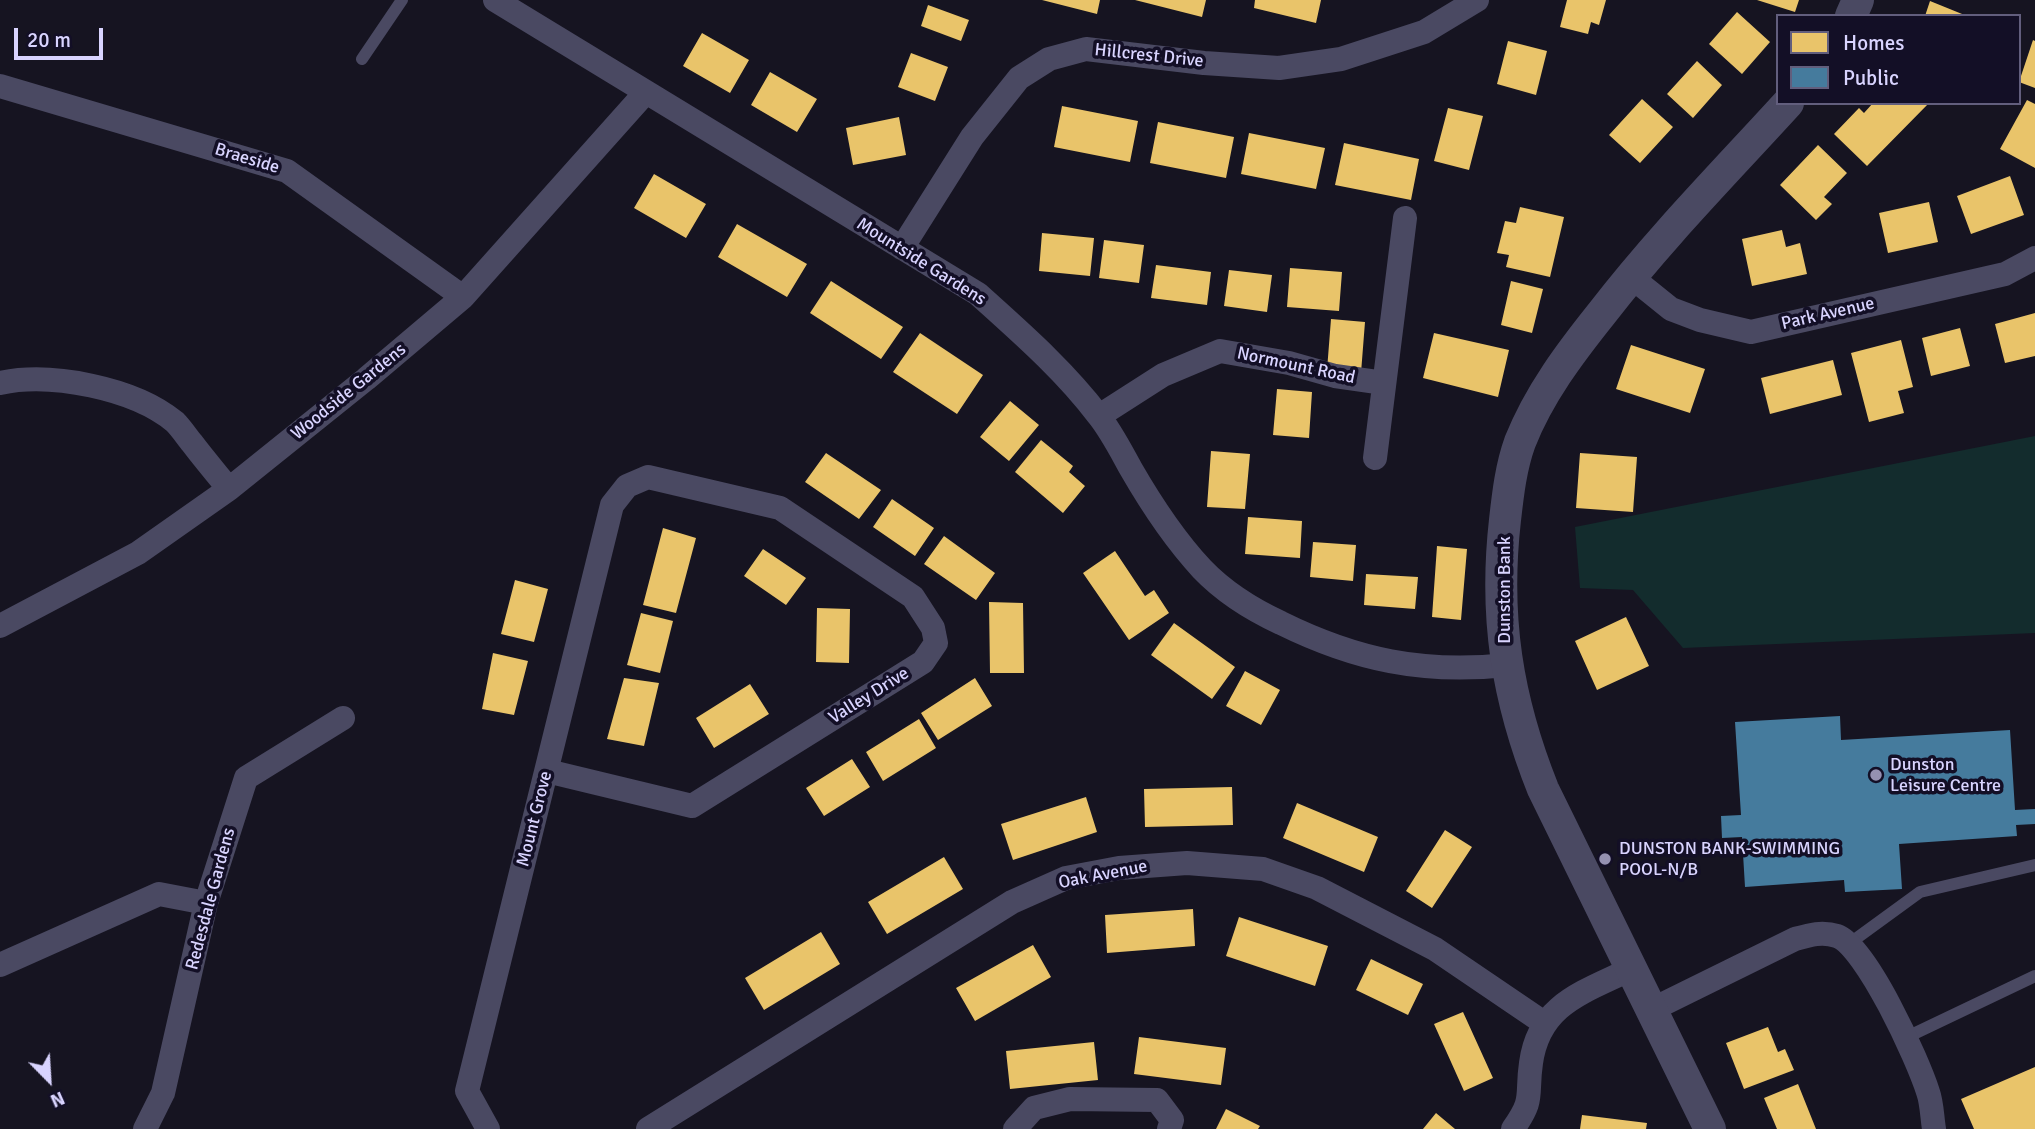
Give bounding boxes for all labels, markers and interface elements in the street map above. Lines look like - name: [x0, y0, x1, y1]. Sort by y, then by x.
- scale bar: [18, 14, 107, 58]
- legend: [1776, 14, 2021, 105]
- text: 20 m: [27, 27, 71, 53]
- text: Homes: [1843, 30, 1905, 56]
- street label: Hillcrest Drive: [1093, 40, 1205, 72]
- text: Public: [1843, 65, 1899, 91]
- street label: Braeside: [212, 139, 282, 179]
- street label: Mountside Gardens: [852, 213, 990, 311]
- street label: Park Avenue: [1779, 293, 1877, 335]
- street label: Woodside Gardens: [287, 339, 411, 445]
- street label: Normount Road: [1235, 343, 1357, 389]
- street label: Dunston Bank: [1494, 536, 1516, 644]
- street label: Valley Drive: [825, 663, 913, 729]
- place label: Dunston Leisure Centre: [1890, 754, 2001, 796]
- marker: Dunston Leisure Centre: [1868, 767, 1884, 783]
- street label: Mount Grove: [513, 769, 557, 869]
- street label: Redesdale Gardens: [182, 826, 240, 972]
- place label: DUNSTON BANK-SWIMMING POOL-N/B: [1619, 838, 1840, 880]
- marker: DUNSTON BANK-SWIMMING POOL-N/B: [1597, 851, 1613, 867]
- street label: Oak Avenue: [1057, 856, 1149, 894]
- north arrow: [14, 1045, 84, 1115]
- text: N: [47, 1086, 68, 1113]

